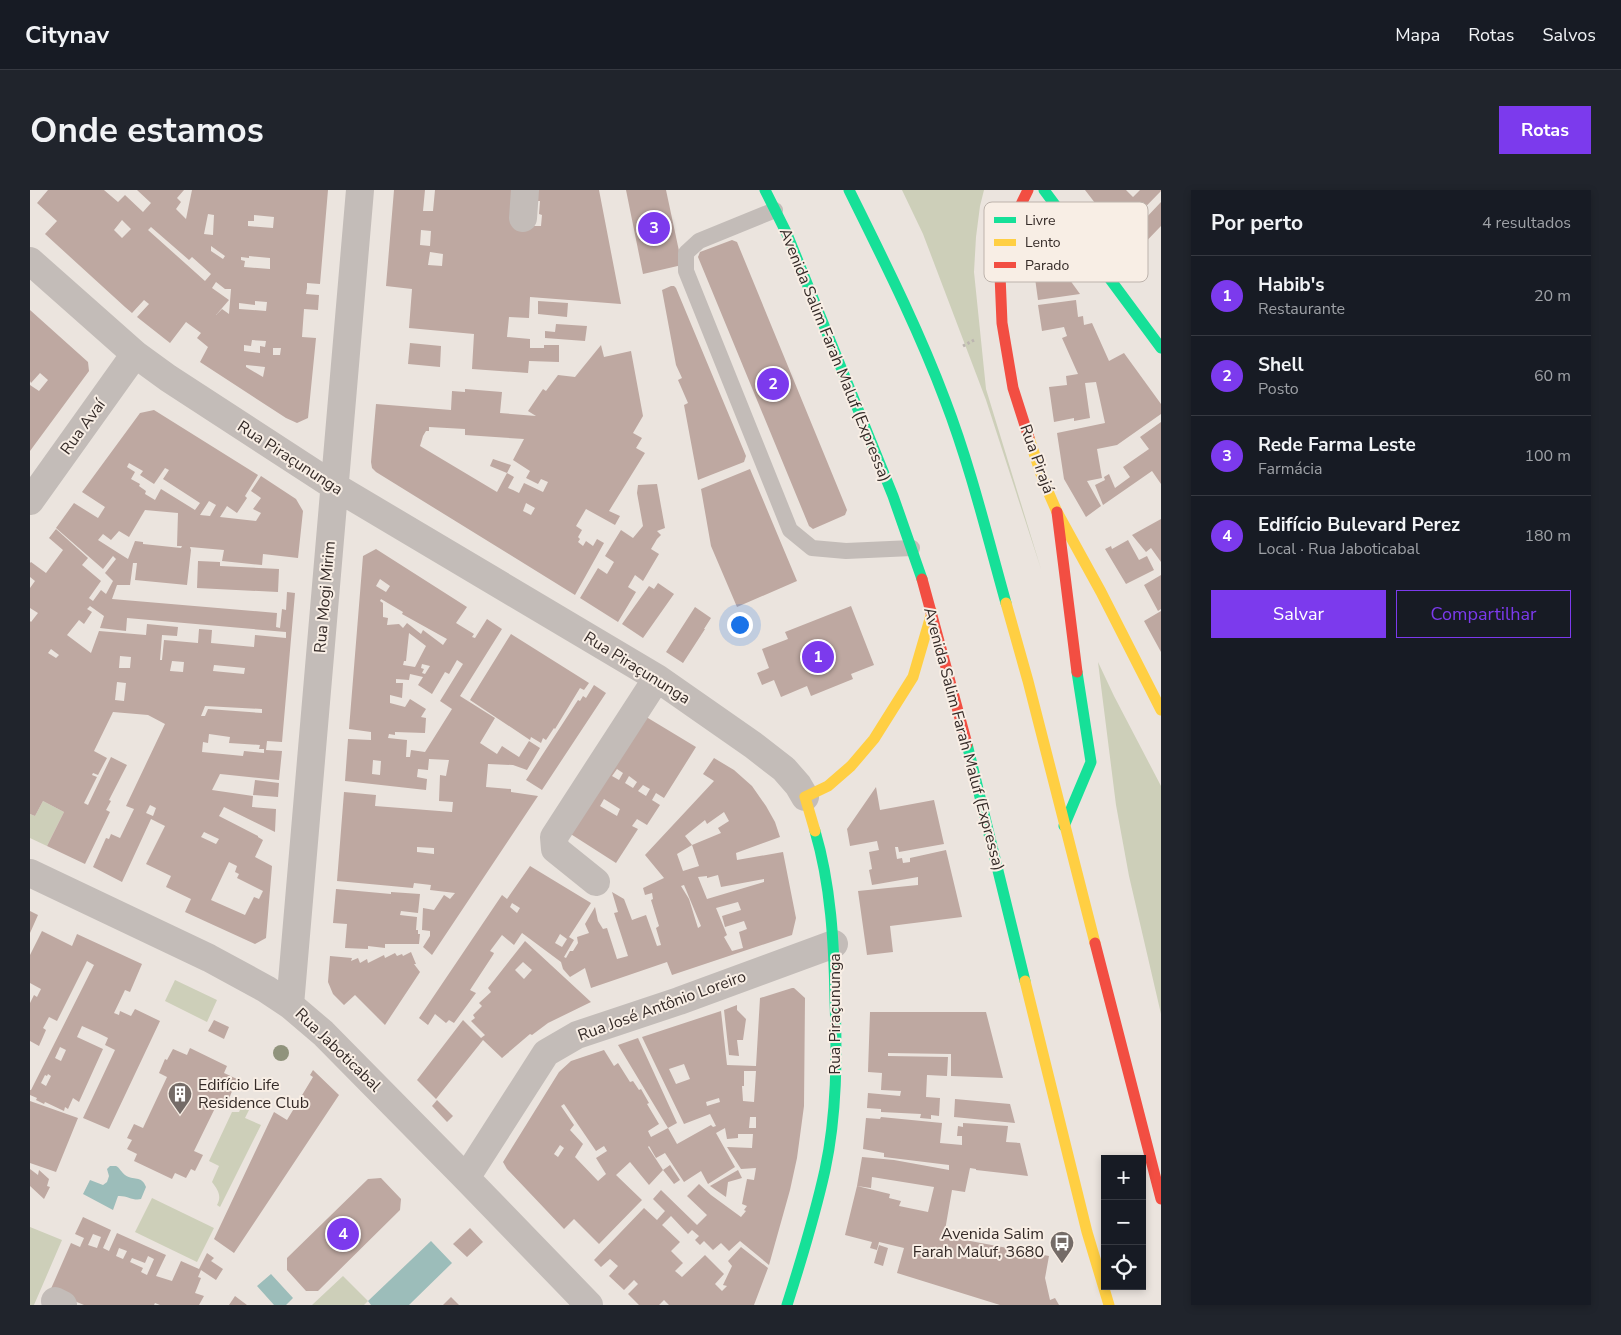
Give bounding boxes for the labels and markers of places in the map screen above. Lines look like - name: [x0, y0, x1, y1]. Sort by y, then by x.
- pin: 3: [638, 209, 670, 247]
- pin: 2: [757, 365, 789, 403]
- pin: 1: [802, 638, 834, 676]
- place label: Edifício Life Residence Club: [198, 1074, 309, 1114]
- building icon: Edifício Life Residence Club: [167, 1081, 193, 1115]
- pin: 4: [327, 1215, 359, 1253]
- place label: Avenida Salim Farah Maluf, 3680: [913, 1223, 1044, 1263]
- bus stop icon: Avenida Salim Farah Maluf, 3680: [1049, 1230, 1075, 1264]

